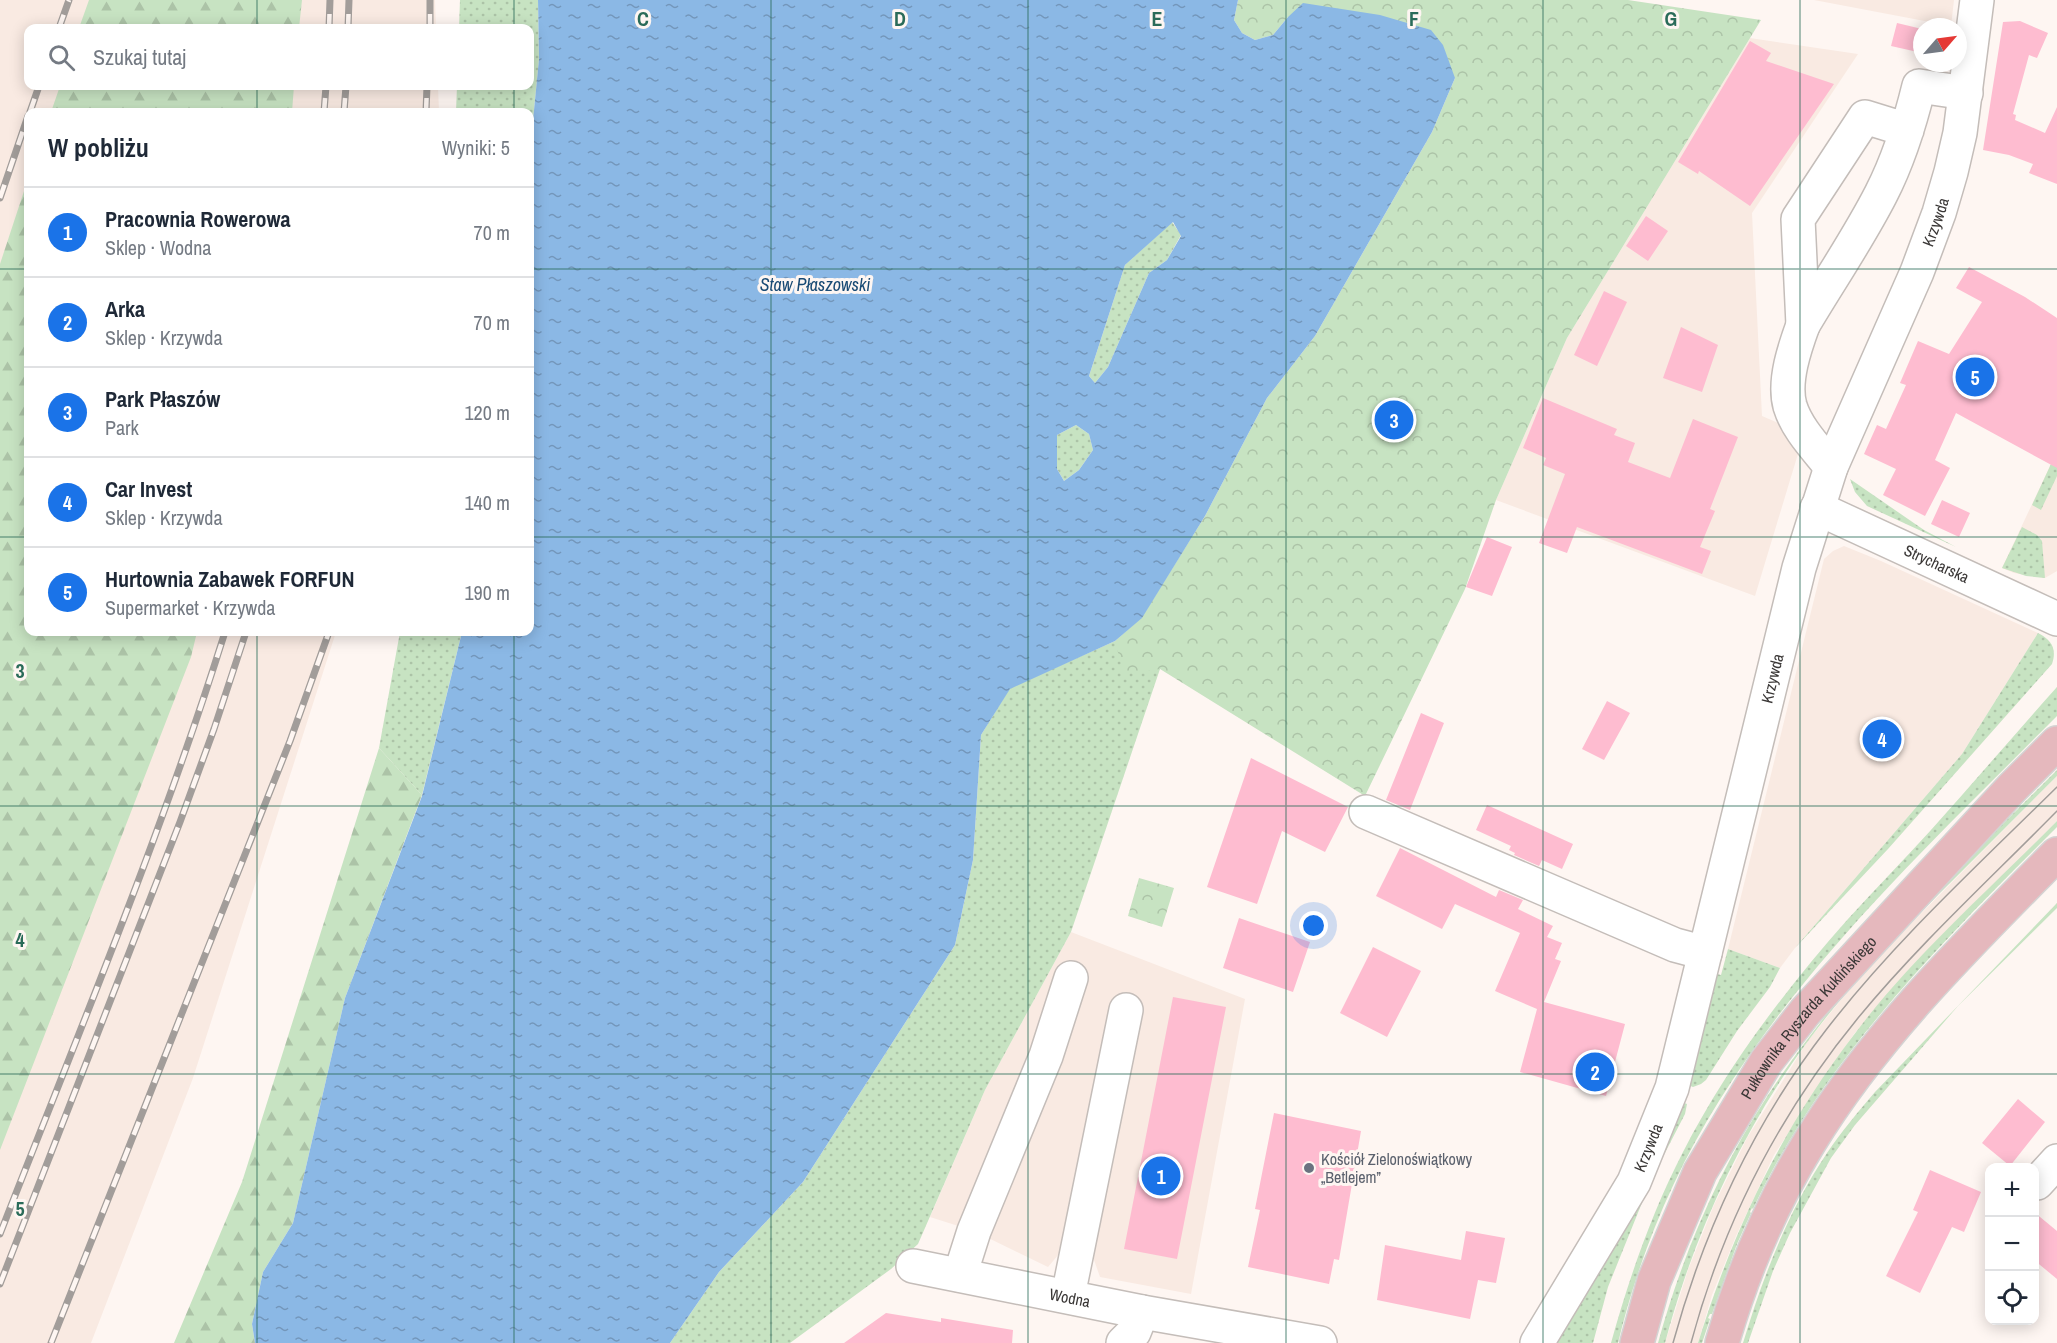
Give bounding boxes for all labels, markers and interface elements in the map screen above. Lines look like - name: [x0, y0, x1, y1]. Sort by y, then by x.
- text: C: [637, 5, 649, 32]
- text: D: [894, 5, 906, 32]
- text: E: [1152, 5, 1163, 32]
- text: F: [1409, 5, 1419, 32]
- text: G: [1665, 5, 1677, 32]
- north arrow: [1913, 18, 1967, 72]
- search box: [24, 24, 534, 90]
- icon: search: [45, 41, 78, 74]
- text: Szukaj tutaj: [93, 42, 186, 72]
- text: W pobliżu: [48, 130, 149, 165]
- text: Wyniki: 5: [442, 134, 510, 161]
- street label: Krzywda: [1917, 194, 1954, 249]
- text: Pracownia Rowerowa: [105, 204, 290, 234]
- text: 1: [63, 219, 72, 246]
- text: 70 m: [474, 219, 510, 246]
- text: Sklep · Wodna: [105, 234, 211, 261]
- water label: Staw Płaszowski: [760, 272, 870, 297]
- text: Arka: [105, 294, 145, 324]
- text: 2: [63, 309, 72, 336]
- text: 70 m: [474, 309, 510, 336]
- text: Sklep · Krzywda: [105, 324, 223, 351]
- pin: 5: [1956, 354, 1994, 400]
- text: Park Płaszów: [105, 384, 220, 414]
- pin: 3: [1374, 398, 1414, 442]
- text: 3: [63, 399, 72, 426]
- text: 120 m: [464, 399, 510, 426]
- text: Park: [105, 414, 139, 441]
- text: Car Invest: [105, 474, 192, 504]
- text: 4: [63, 489, 72, 516]
- text: 140 m: [464, 489, 510, 516]
- text: Sklep · Krzywda: [105, 504, 223, 531]
- street label: Strycharska: [1901, 539, 1974, 588]
- text: Hurtownia Zabawek FORFUN: [105, 564, 355, 594]
- text: 5: [63, 579, 72, 606]
- text: 190 m: [464, 579, 510, 606]
- text: Supermarket · Krzywda: [105, 594, 275, 621]
- street label: Krzywda: [1755, 651, 1789, 705]
- text: 3: [15, 657, 25, 684]
- pin: 4: [1862, 716, 1902, 762]
- your location: [1299, 911, 1328, 940]
- text: 4: [15, 926, 25, 953]
- street label: Pułkownika Ryszarda Kuklińskiego: [1735, 931, 1881, 1103]
- pin: 2: [1576, 1050, 1614, 1094]
- street label: Krzywda: [1628, 1120, 1668, 1175]
- place label: Kościół Zielonoświątkowy „Betlejem”: [1321, 1148, 1472, 1188]
- pin: 1: [1142, 1154, 1180, 1198]
- marker: Kościół Zielonoświątkowy „Betlejem”: [1302, 1161, 1316, 1175]
- map controls: [1985, 1163, 2039, 1325]
- button: +: [1985, 1163, 2039, 1217]
- text: 5: [15, 1195, 25, 1222]
- button: −: [1985, 1217, 2039, 1271]
- button: locate: [1985, 1271, 2039, 1325]
- street label: Wodna: [1047, 1283, 1093, 1313]

